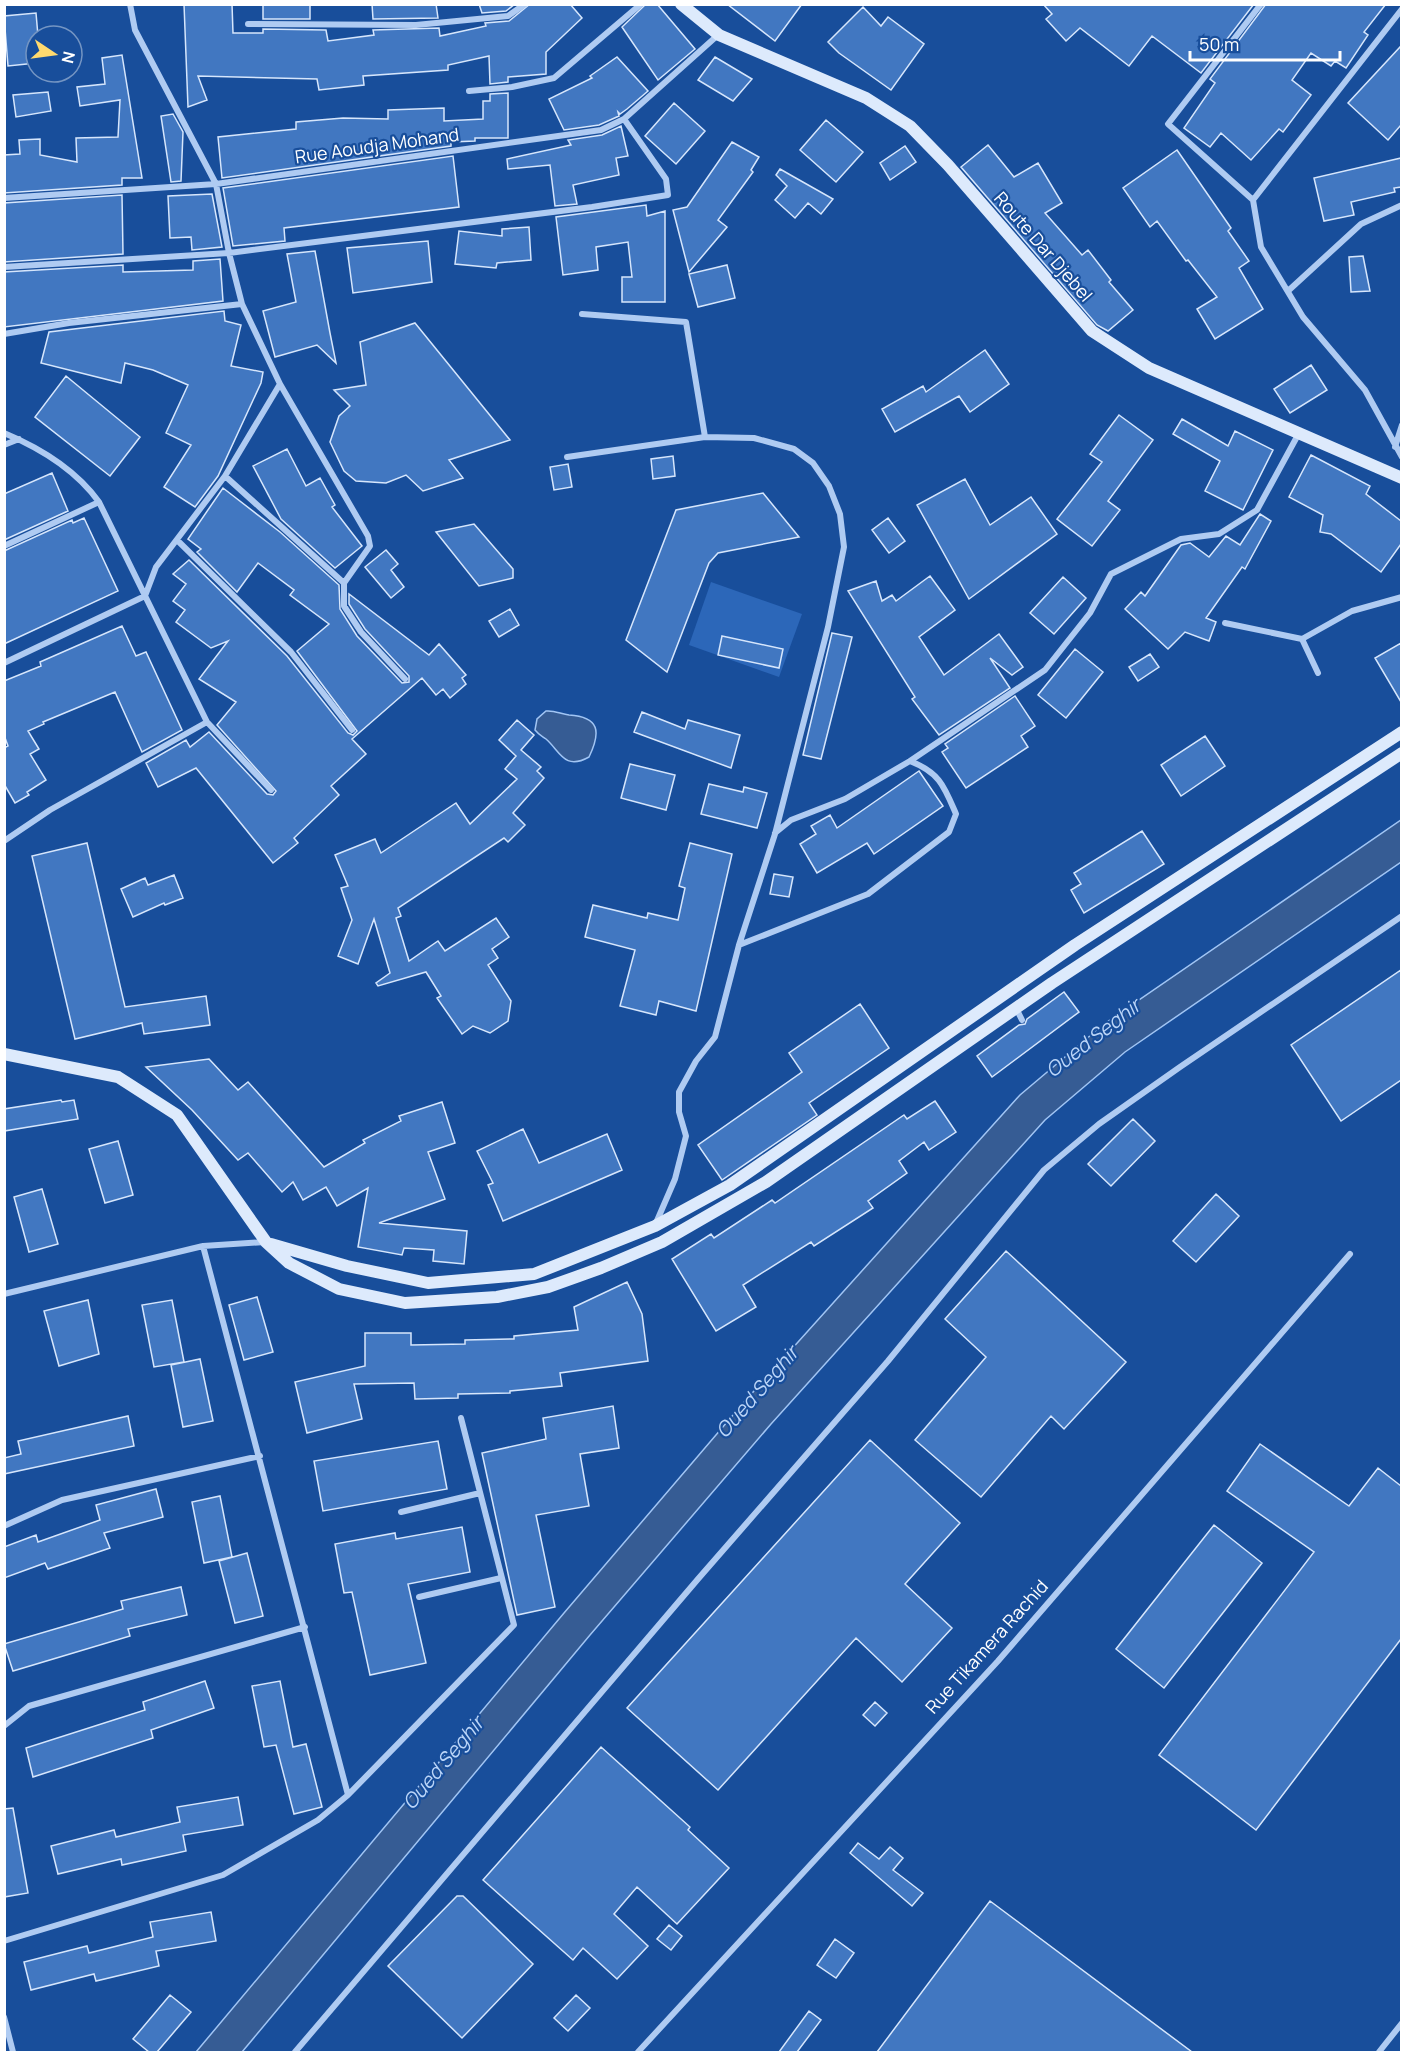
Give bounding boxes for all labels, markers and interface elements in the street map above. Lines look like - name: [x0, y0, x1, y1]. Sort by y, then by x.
- north arrow: [24, 24, 84, 84]
- scale bar: [1190, 24, 1340, 62]
- text: 50 m: [1199, 32, 1239, 56]
- text: N: [57, 49, 81, 65]
- street label: Rue Aoudja Mohand: [293, 122, 460, 168]
- street label: Route Dar Djebel: [989, 186, 1098, 306]
- water label: Oued Seghir: [1040, 990, 1148, 1083]
- water label: Oued Seghir: [709, 1338, 806, 1443]
- street label: Rue Tikamera Rachid: [920, 1574, 1053, 1718]
- water label: Oued Seghir: [396, 1708, 491, 1815]

